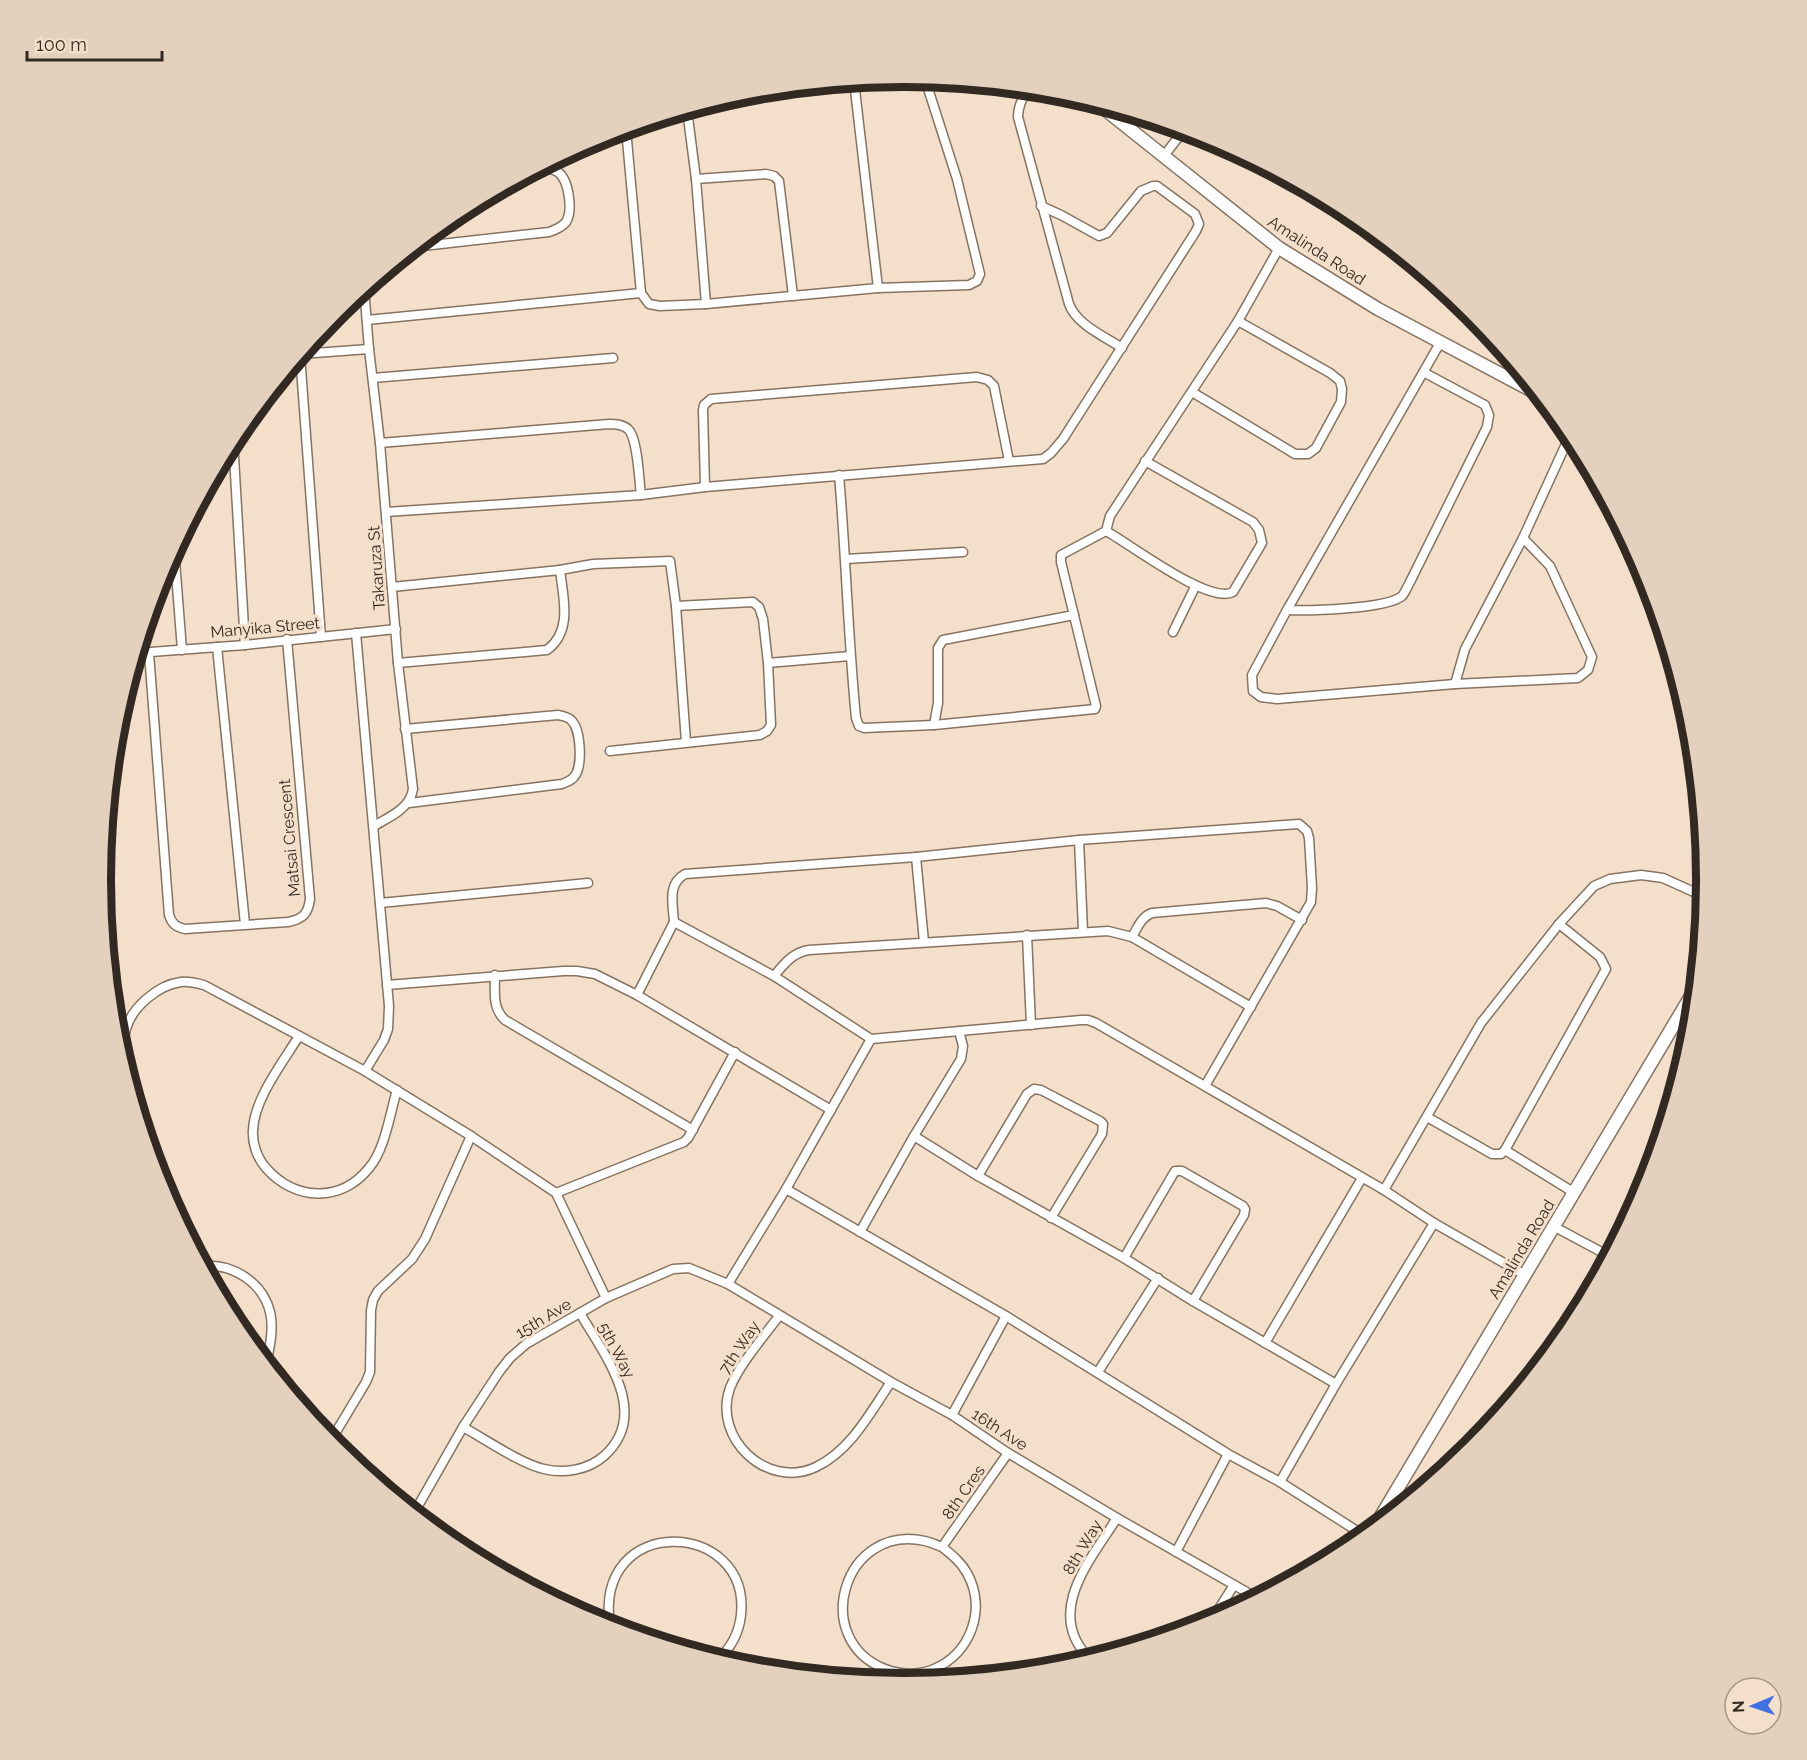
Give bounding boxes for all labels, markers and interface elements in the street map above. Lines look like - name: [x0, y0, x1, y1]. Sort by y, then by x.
- scale bar: [27, 24, 162, 62]
- text: 100 m: [36, 34, 87, 55]
- street label: Amalinda Road: [1264, 212, 1369, 289]
- street label: Takaruza St: [364, 524, 389, 611]
- street label: Manyika Street: [210, 613, 321, 642]
- street label: Matsai Crescent: [275, 778, 304, 898]
- street label: Amalinda Road: [1484, 1196, 1559, 1302]
- street label: 15th Ave: [512, 1294, 575, 1342]
- street label: 7th Way: [715, 1317, 764, 1377]
- street label: 5th Way: [594, 1319, 639, 1381]
- street label: 16th Ave: [968, 1404, 1031, 1454]
- street label: 8th Cres: [938, 1461, 989, 1523]
- street label: 8th Way: [1059, 1516, 1106, 1578]
- north arrow: [1723, 1676, 1783, 1736]
- text: N: [1729, 1700, 1748, 1713]

